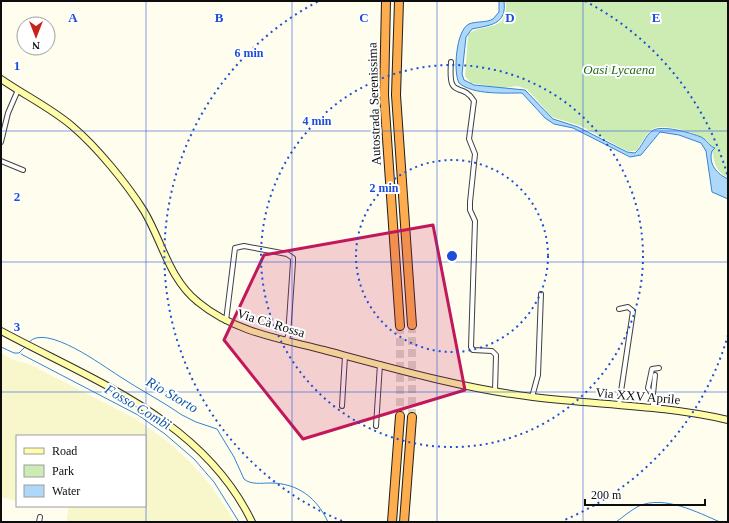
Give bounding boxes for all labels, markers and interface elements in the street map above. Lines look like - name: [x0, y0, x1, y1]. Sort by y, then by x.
- text: A: [68, 10, 78, 25]
- text: B: [215, 10, 224, 25]
- text: C: [359, 10, 369, 25]
- text: D: [505, 10, 515, 25]
- text: E: [652, 10, 660, 25]
- north arrow: [16, 16, 56, 56]
- text: N: [32, 40, 40, 52]
- street label: Autostrada Serenissima: [364, 42, 384, 166]
- text: 6 min: [234, 46, 264, 60]
- text: 1: [14, 58, 20, 73]
- park label: Oasi Lycaena: [583, 62, 655, 77]
- text: 4 min: [302, 114, 332, 128]
- text: 2 min: [369, 181, 399, 195]
- text: 2: [14, 189, 20, 204]
- centre of rings: [445, 249, 459, 263]
- street label: Via Cà Rossa: [235, 306, 307, 340]
- text: 3: [14, 319, 21, 334]
- water label: Rio Storto: [143, 374, 201, 416]
- water label: Fosso Combi: [101, 381, 174, 433]
- street label: Via XXV Aprile: [595, 385, 681, 407]
- legend: [16, 435, 146, 507]
- text: Road: [52, 444, 77, 458]
- text: Park: [52, 464, 74, 478]
- scale bar: [585, 481, 705, 507]
- text: Water: [52, 484, 80, 498]
- text: 200 m: [591, 488, 622, 502]

